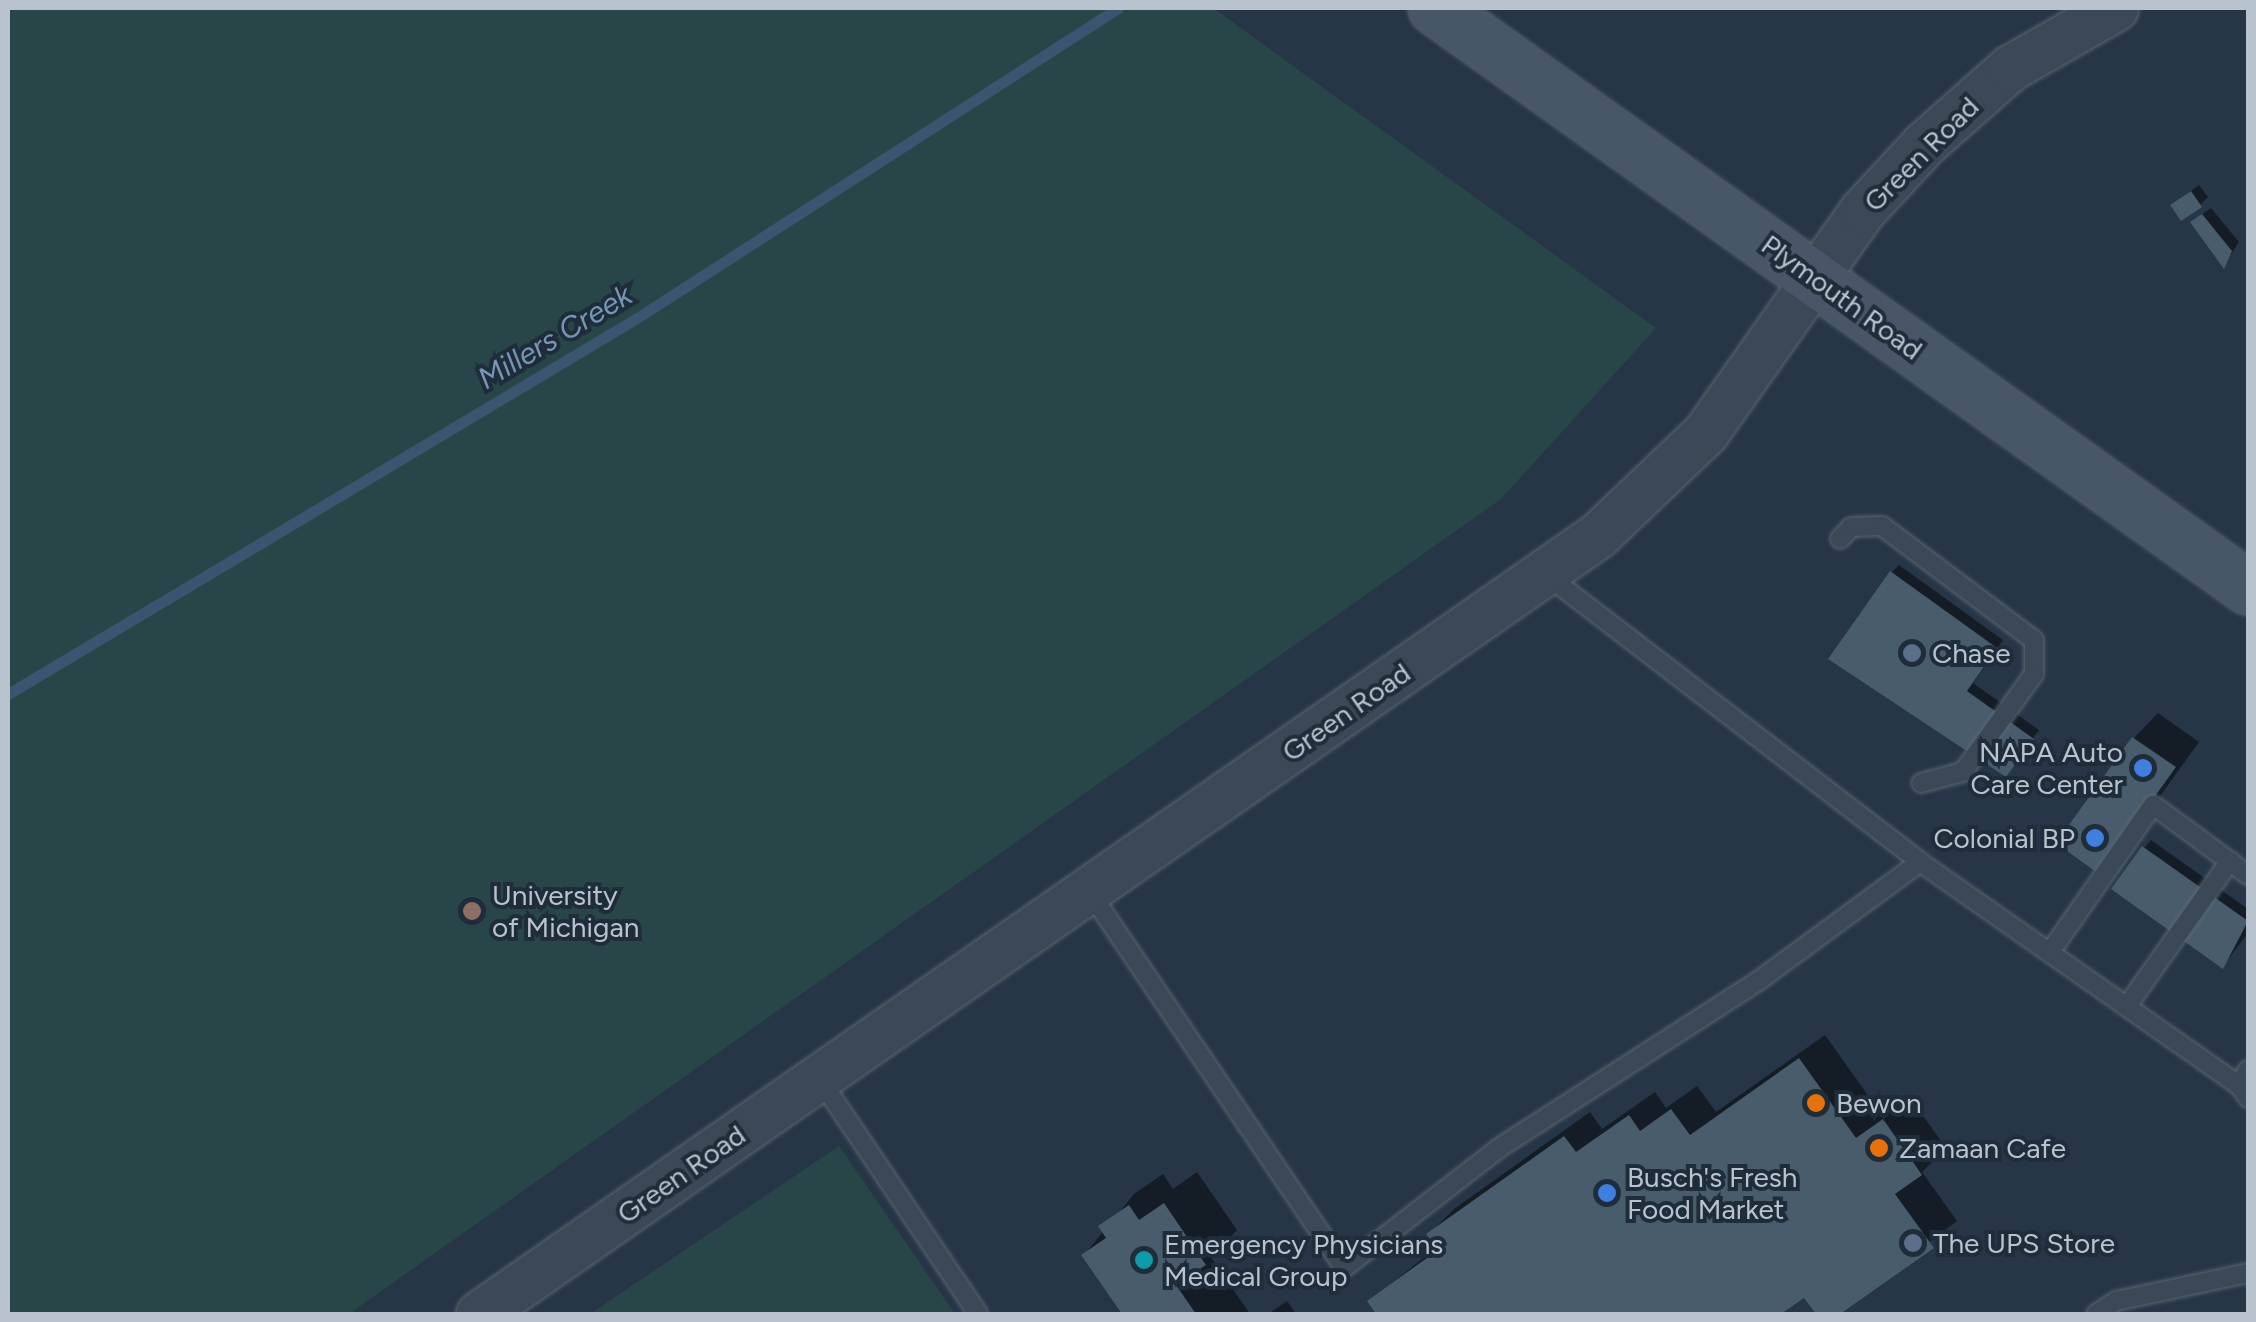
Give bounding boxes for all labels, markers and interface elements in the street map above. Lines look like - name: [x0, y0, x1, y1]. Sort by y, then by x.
- street label: Green Road: [1857, 90, 1985, 218]
- street label: Plymouth Road: [1755, 227, 1929, 367]
- water label: Millers Creek: [472, 277, 638, 397]
- place label: Chase: [1932, 636, 2010, 670]
- marker: Chase: [1901, 642, 1923, 664]
- street label: Green Road: [1276, 656, 1416, 768]
- place label: NAPA Auto Care Center: [1970, 735, 2123, 801]
- marker: NAPA Auto Care Center: [2132, 757, 2154, 779]
- place label: Colonial BP: [1933, 821, 2075, 855]
- marker: Colonial BP: [2084, 827, 2106, 849]
- place label: University of Michigan: [492, 878, 639, 944]
- marker: University of Michigan: [461, 900, 483, 922]
- place label: Bewon: [1836, 1086, 1922, 1120]
- marker: Bewon: [1805, 1092, 1827, 1114]
- street label: Green Road: [611, 1118, 751, 1230]
- place label: Zamaan Cafe: [1899, 1131, 2066, 1165]
- marker: Zamaan Cafe: [1868, 1137, 1890, 1159]
- place label: Busch's Fresh Food Market: [1627, 1160, 1797, 1226]
- marker: Busch's Fresh Food Market: [1596, 1182, 1618, 1204]
- place label: The UPS Store: [1933, 1226, 2115, 1260]
- place label: Emergency Physicians Medical Group: [1164, 1227, 1443, 1293]
- marker: The UPS Store: [1902, 1232, 1924, 1254]
- marker: Emergency Physicians Medical Group: [1133, 1249, 1155, 1271]

